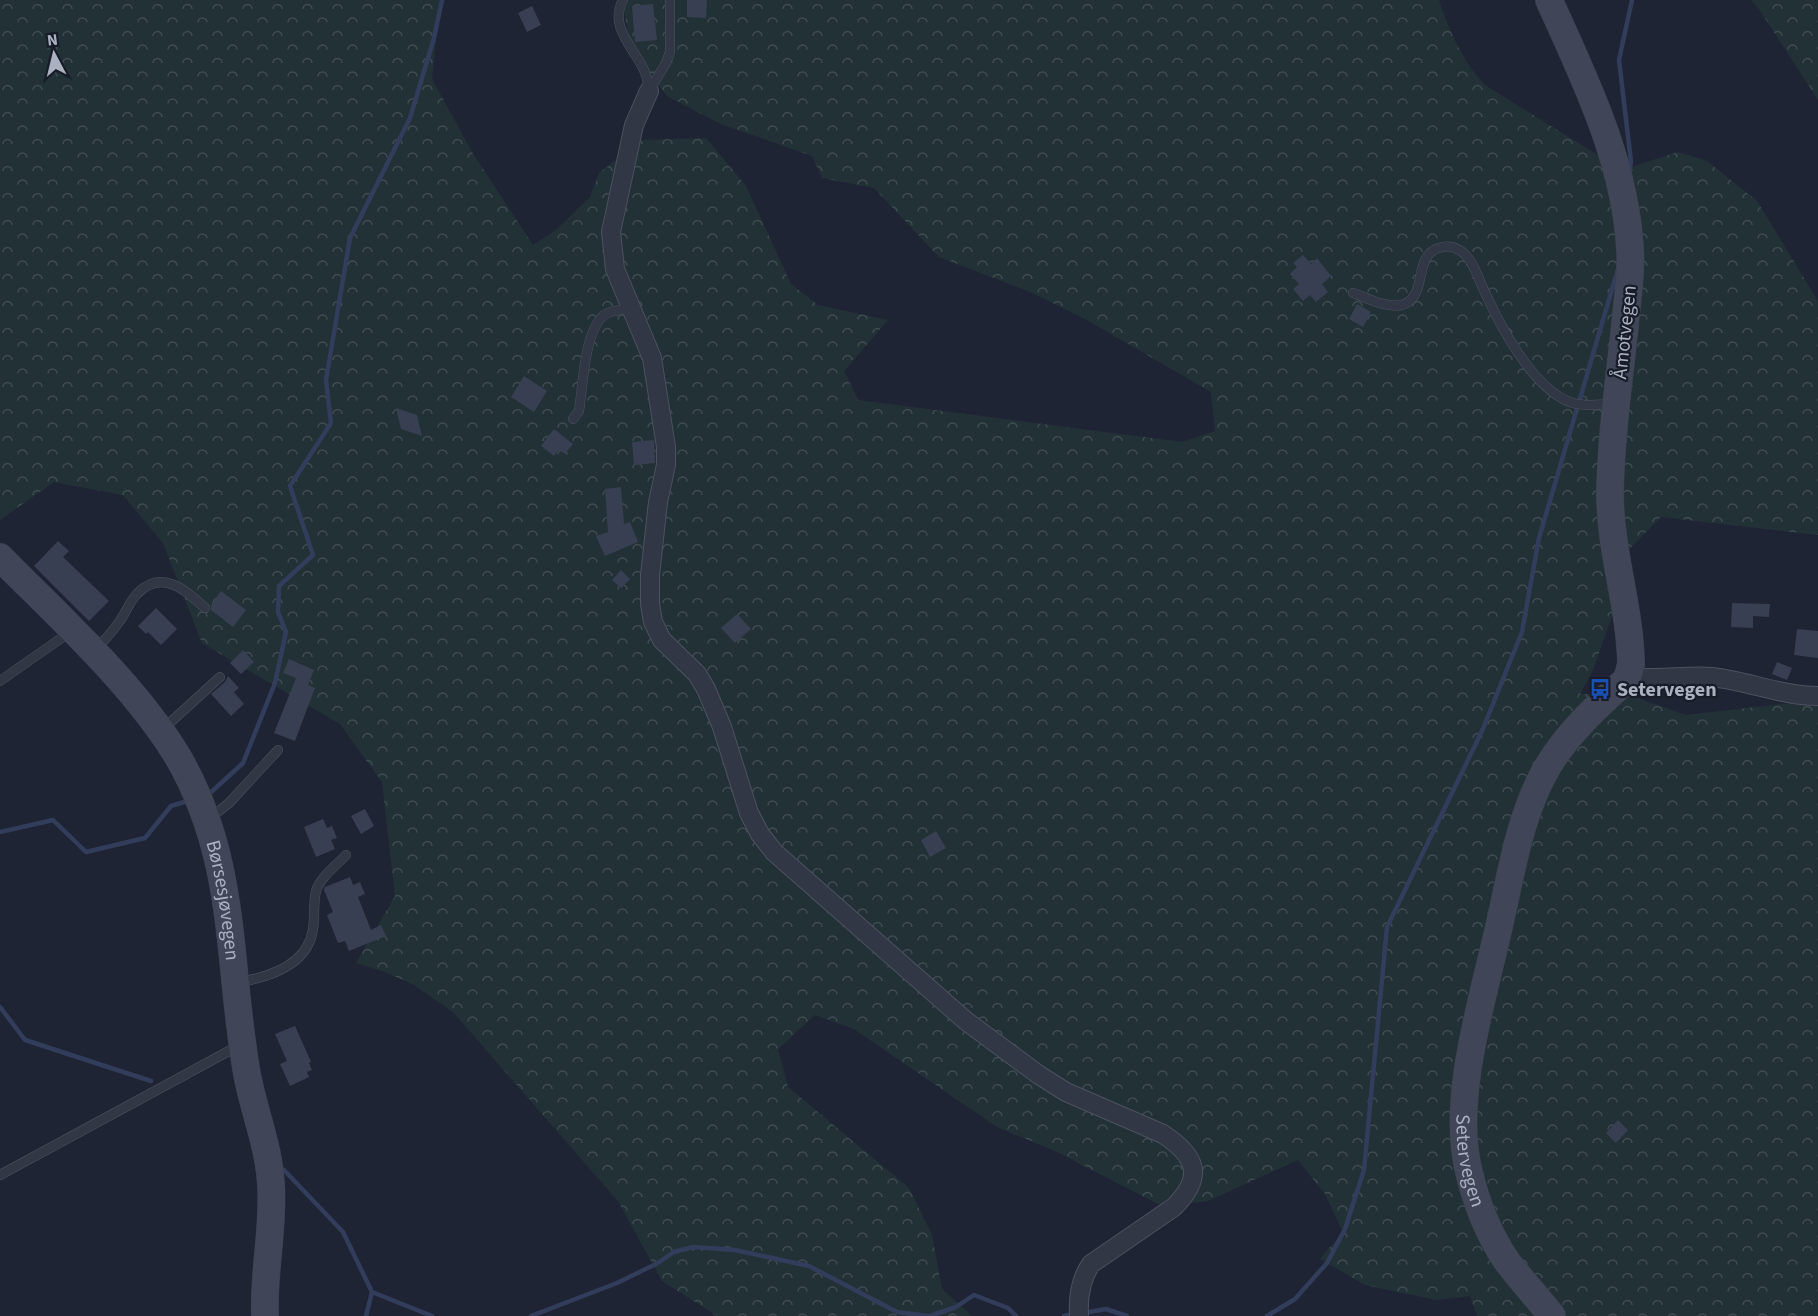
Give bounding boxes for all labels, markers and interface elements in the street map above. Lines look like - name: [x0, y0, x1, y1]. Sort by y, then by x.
- north arrow: [24, 24, 84, 84]
- text: N: [46, 29, 59, 52]
- street label: Åmotvegen: [1606, 284, 1644, 380]
- place label: Setervegen: [1617, 676, 1717, 704]
- bus stop icon: Setervegen: [1588, 677, 1612, 701]
- street label: Børsesjøvegen: [199, 837, 246, 962]
- street label: Setervegen: [1448, 1114, 1491, 1211]

